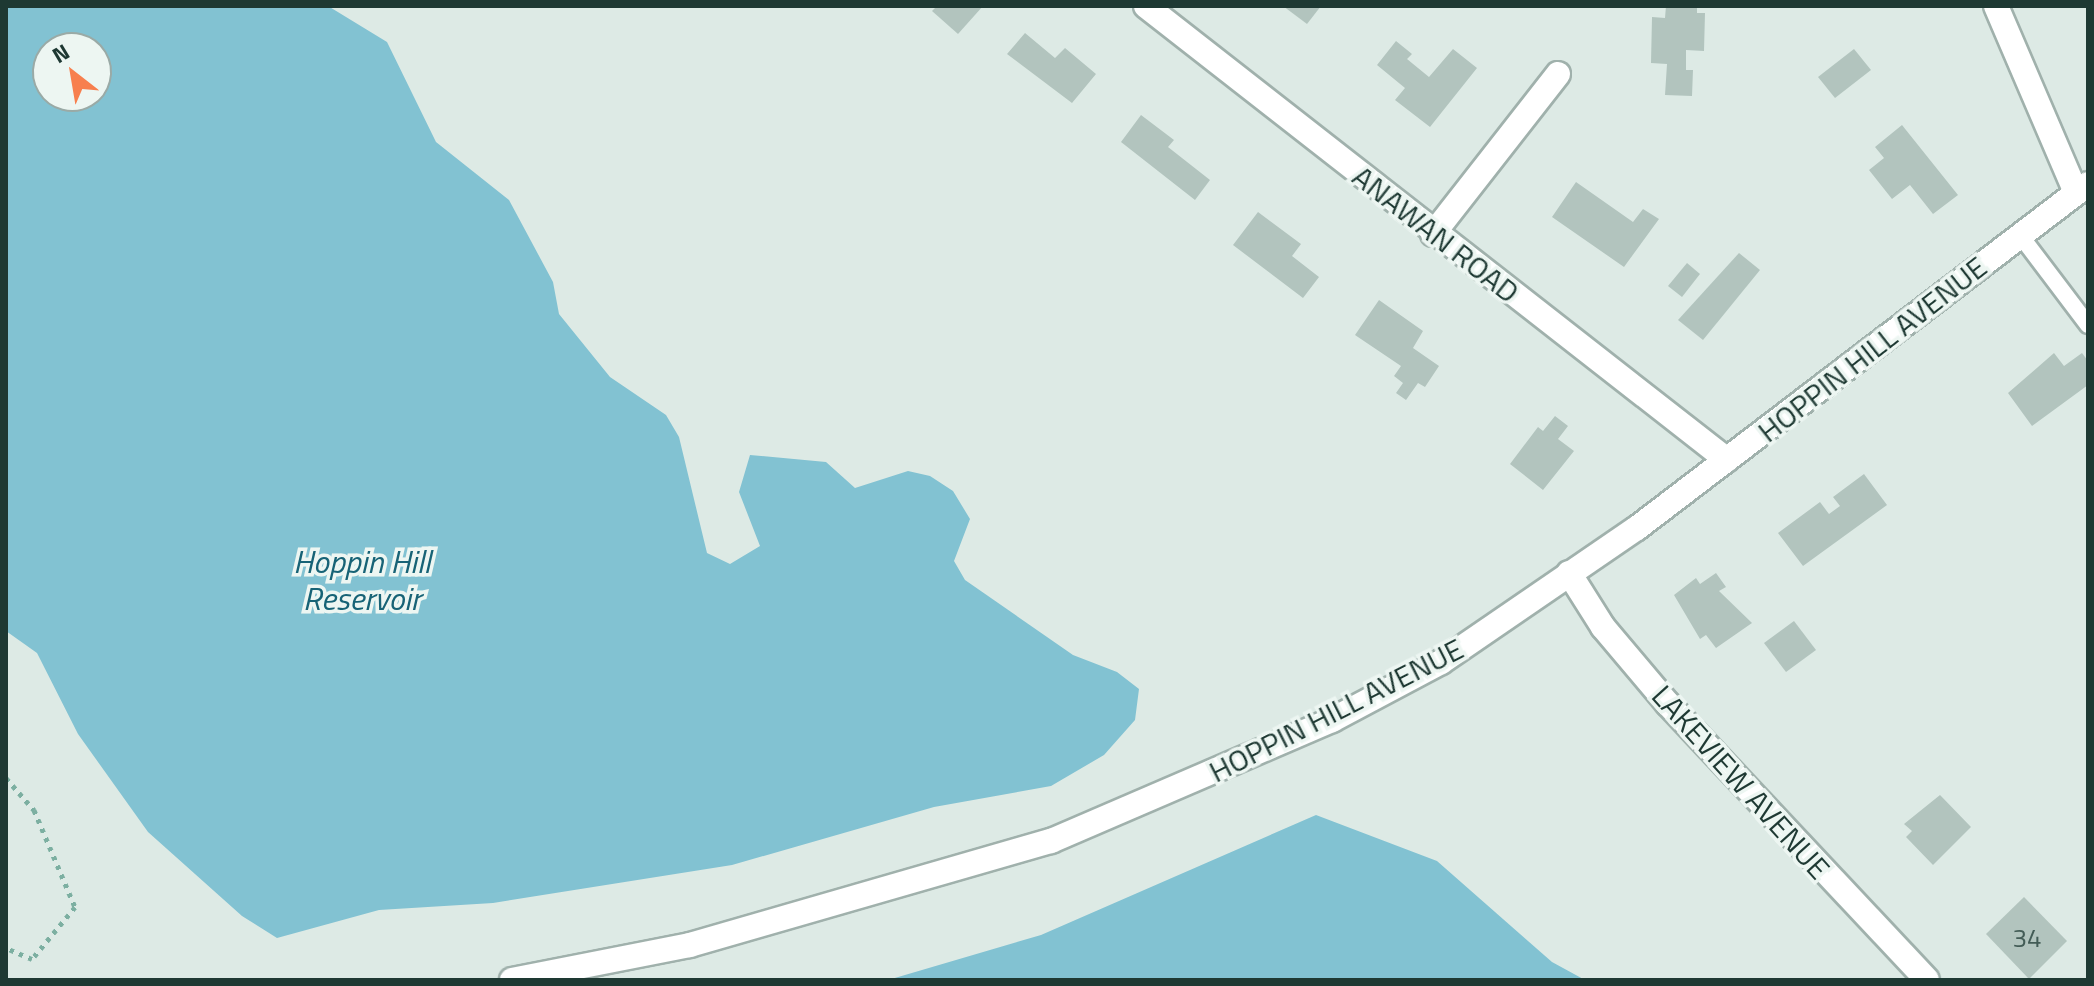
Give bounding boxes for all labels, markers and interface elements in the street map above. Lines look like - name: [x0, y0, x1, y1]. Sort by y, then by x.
- north arrow: [32, 32, 112, 112]
- text: N: [45, 35, 76, 72]
- street label: ANAWAN ROAD: [1346, 158, 1526, 310]
- street label: HOPPIN HILL AVENUE: [1751, 249, 1993, 449]
- water label: Hoppin Hill Reservoir: [293, 543, 431, 618]
- street label: HOPPIN HILL AVENUE: [1203, 630, 1469, 790]
- street label: LAKEVIEW AVENUE: [1645, 678, 1837, 886]
- house number: 34: [2012, 922, 2042, 954]

